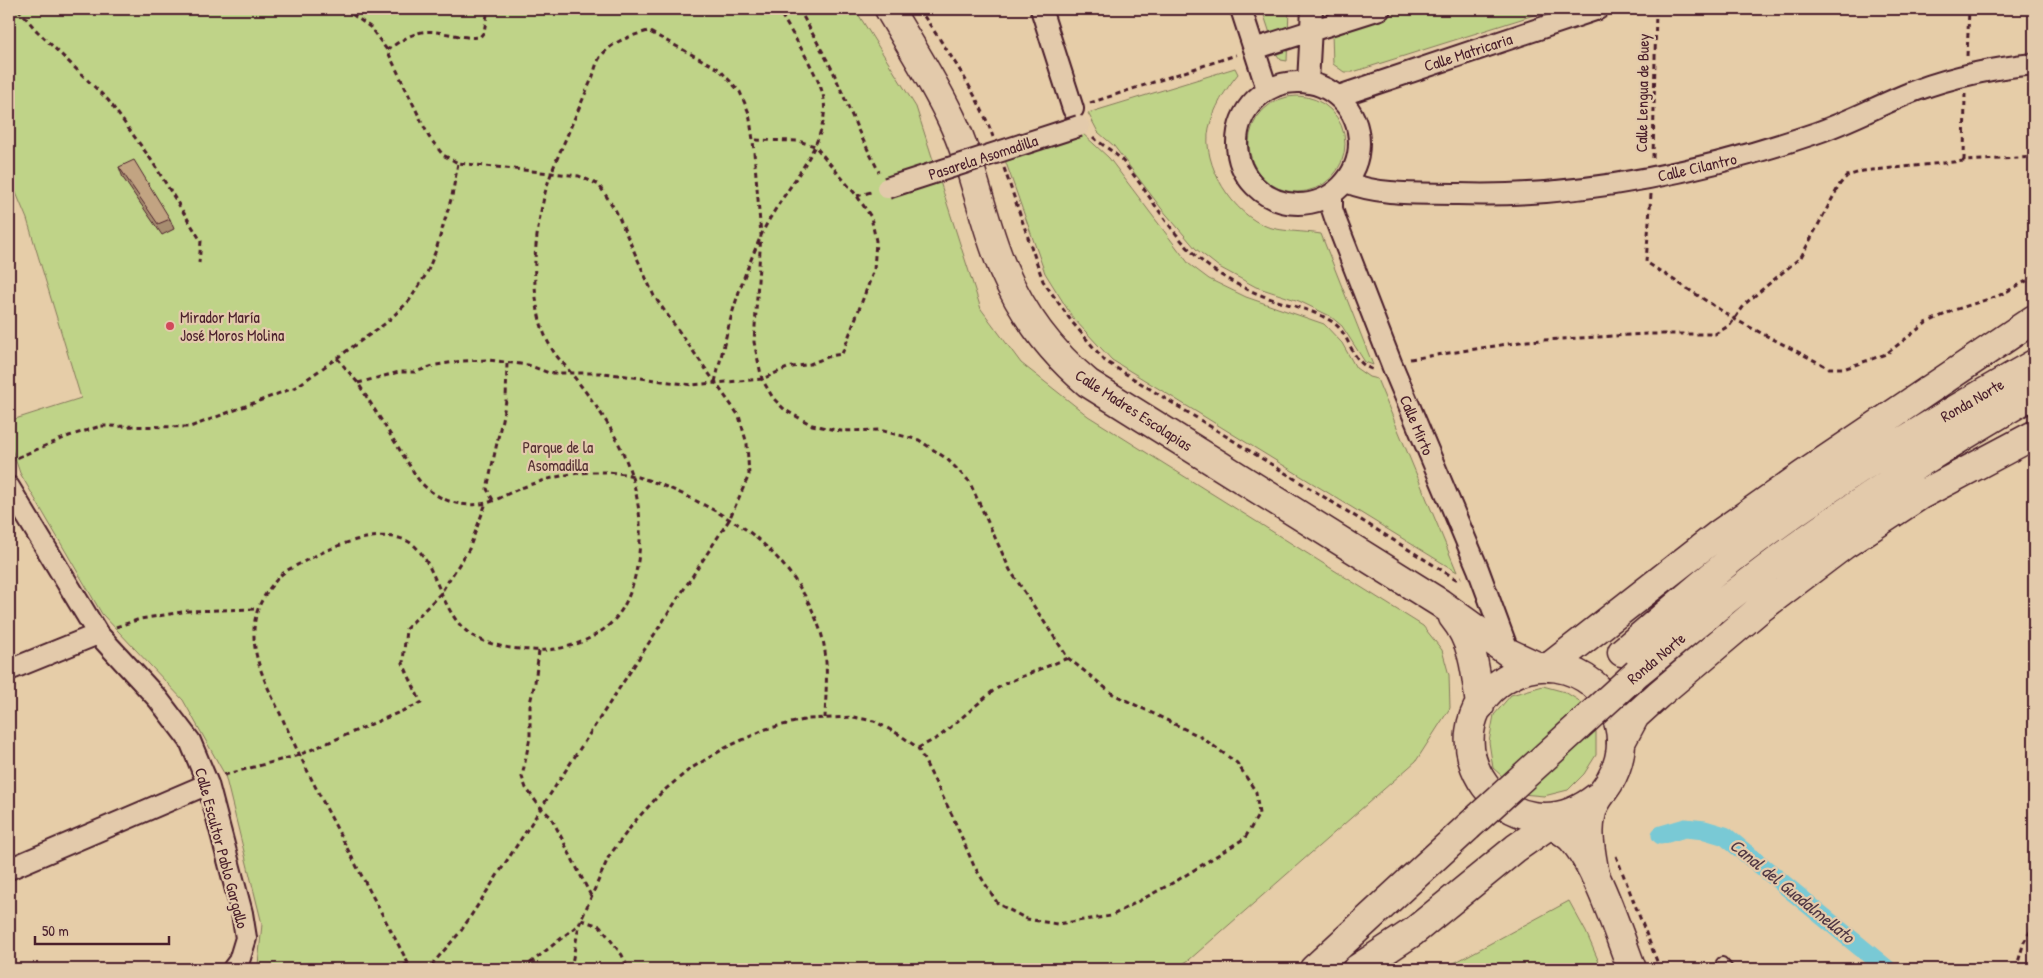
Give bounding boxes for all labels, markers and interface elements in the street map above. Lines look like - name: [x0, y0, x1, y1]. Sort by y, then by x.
- street label: Calle Matricaria: [1421, 27, 1515, 77]
- street label: Calle Lengua de Buey: [1630, 33, 1654, 153]
- street label: Pasarela Asomadilla: [926, 129, 1040, 185]
- street label: Calle Cilantro: [1655, 147, 1739, 187]
- place label: Mirador María José Moros Molina: [180, 306, 284, 346]
- marker: Mirador María José Moros Molina: [164, 320, 176, 332]
- street label: Calle Madres Escolapias: [1071, 364, 1197, 456]
- street label: Ronda Norte: [1936, 373, 2008, 427]
- street label: Calle Mirto: [1395, 392, 1440, 459]
- park label: Parque de la Asomadilla: [523, 436, 593, 476]
- street label: Ronda Norte: [1622, 627, 1690, 689]
- street label: Calle Escultor Pablo Gargallo: [190, 765, 254, 931]
- water label: Canal del Guadalmellato: [1725, 833, 1861, 950]
- scale bar: [35, 913, 169, 945]
- text: 50 m: [42, 920, 69, 941]

